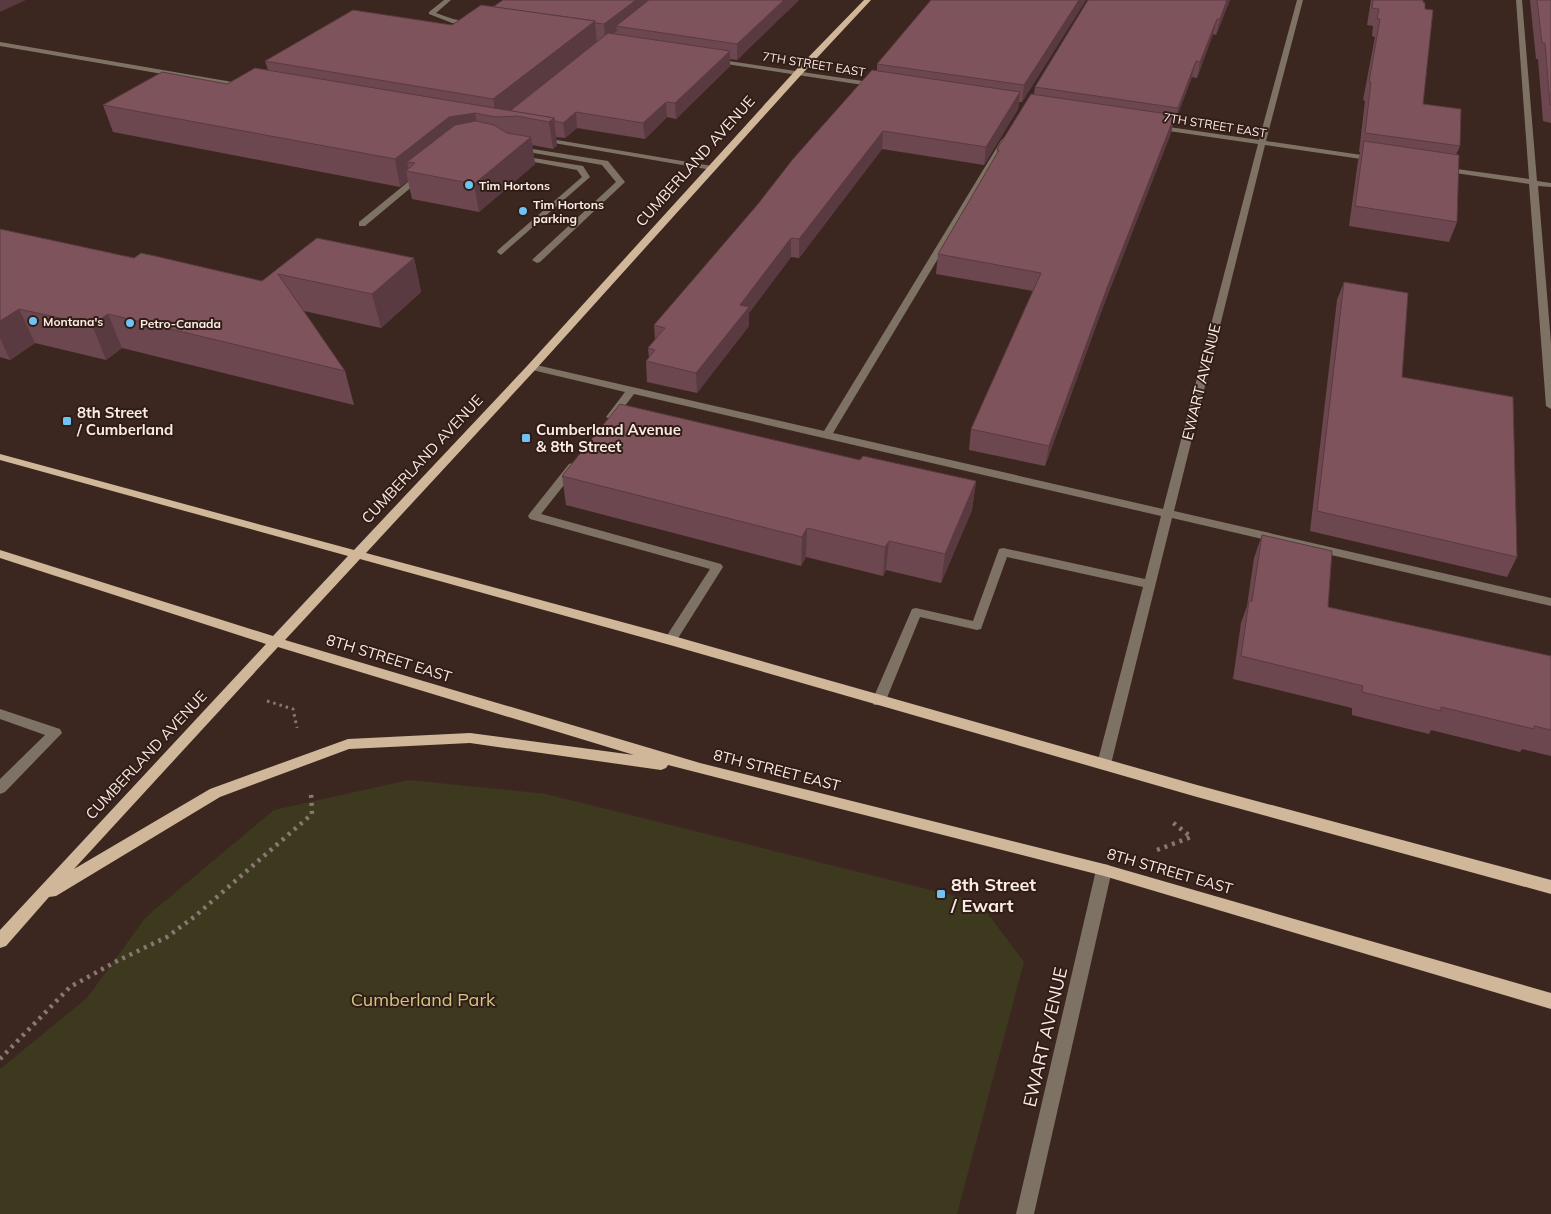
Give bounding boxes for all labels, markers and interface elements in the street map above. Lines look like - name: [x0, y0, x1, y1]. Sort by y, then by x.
- street label: 7TH STREET EAST: [761, 48, 867, 80]
- street label: CUMBERLAND AVENUE: [631, 92, 759, 230]
- street label: 7TH STREET EAST: [1162, 109, 1268, 141]
- place label: Tim Hortons: [479, 178, 550, 193]
- marker: Tim Hortons: [463, 179, 475, 191]
- place label: Tim Hortons parking: [533, 197, 604, 226]
- marker: Tim Hortons parking: [517, 205, 529, 217]
- place label: Montana's: [43, 314, 103, 329]
- marker: Montana's: [27, 315, 39, 327]
- place label: Petro-Canada: [140, 316, 221, 331]
- marker: Petro-Canada: [124, 317, 136, 329]
- street label: EWART AVENUE: [1177, 322, 1225, 442]
- street label: CUMBERLAND AVENUE: [357, 391, 487, 527]
- place label: 8th Street / Cumberland: [76, 403, 173, 439]
- marker: 8th Street / Cumberland: [61, 415, 73, 427]
- place label: Cumberland Avenue & 8th Street: [536, 420, 681, 456]
- marker: Cumberland Avenue & 8th Street: [520, 432, 532, 444]
- street label: 8TH STREET EAST: [324, 630, 454, 686]
- street label: CUMBERLAND AVENUE: [81, 687, 211, 823]
- street label: 8TH STREET EAST: [712, 745, 842, 795]
- street label: 8TH STREET EAST: [1105, 844, 1235, 898]
- place label: 8th Street / Ewart: [950, 873, 1036, 917]
- marker: 8th Street / Ewart: [935, 888, 947, 900]
- street label: EWART AVENUE: [1018, 965, 1072, 1109]
- park label: Cumberland Park: [351, 988, 496, 1011]

